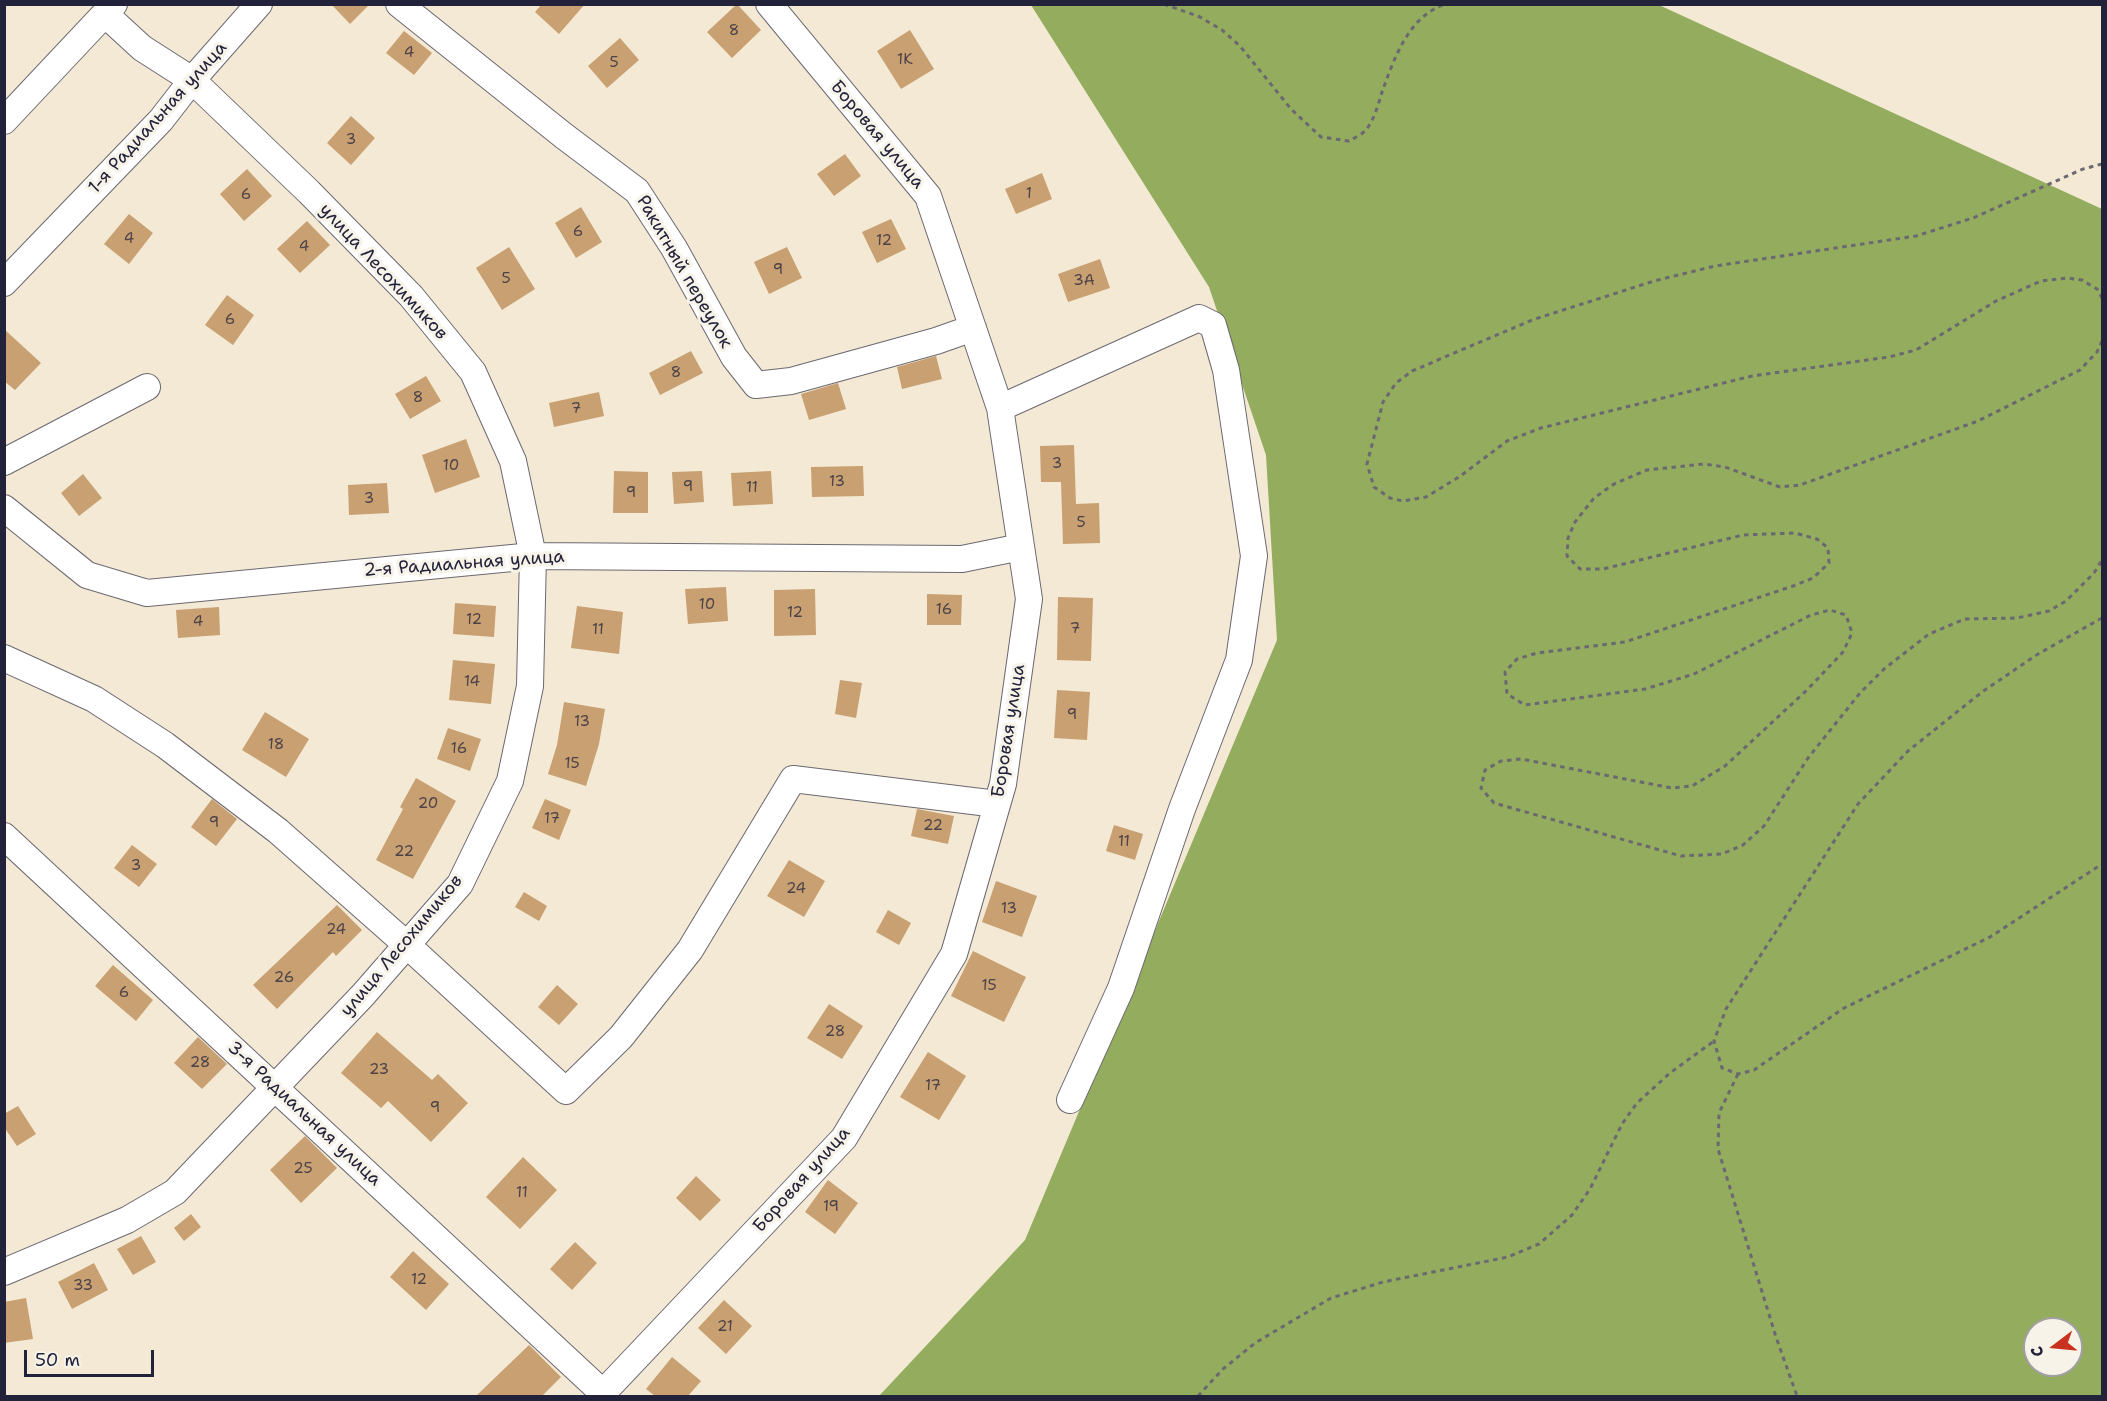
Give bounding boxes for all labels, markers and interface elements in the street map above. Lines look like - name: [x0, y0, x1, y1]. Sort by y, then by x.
- house number: 8: [729, 22, 739, 40]
- street label: 1-я Радиальная улица: [84, 38, 232, 198]
- house number: 4: [404, 44, 414, 62]
- house number: 1К: [897, 51, 913, 69]
- house number: 5: [609, 54, 619, 72]
- street label: Боровая улица: [825, 76, 929, 194]
- house number: 3: [346, 131, 356, 149]
- house number: 1: [1026, 185, 1032, 203]
- house number: 6: [241, 186, 251, 204]
- street label: Ракитный переулок: [631, 192, 737, 352]
- street label: улица Лесохимиков: [314, 199, 452, 345]
- house number: 6: [573, 223, 583, 241]
- house number: 4: [124, 230, 134, 248]
- house number: 12: [876, 232, 892, 250]
- house number: 4: [299, 238, 309, 256]
- house number: 9: [773, 261, 783, 279]
- house number: 5: [501, 270, 511, 288]
- house number: 3А: [1073, 272, 1095, 290]
- house number: 6: [225, 311, 235, 329]
- house number: 8: [671, 364, 681, 382]
- house number: 8: [413, 389, 423, 407]
- house number: 7: [571, 400, 581, 418]
- house number: 3: [1052, 455, 1062, 473]
- house number: 10: [443, 457, 459, 475]
- house number: 13: [829, 473, 845, 491]
- house number: 9: [683, 478, 693, 496]
- house number: 11: [746, 479, 758, 497]
- house number: 9: [626, 484, 636, 502]
- house number: 3: [364, 490, 374, 508]
- house number: 5: [1076, 514, 1086, 532]
- street label: 2-я Радиальная улица: [363, 546, 565, 582]
- house number: 10: [699, 596, 715, 614]
- house number: 16: [936, 601, 952, 619]
- house number: 12: [787, 604, 803, 622]
- house number: 12: [466, 611, 482, 629]
- house number: 4: [193, 613, 203, 631]
- house number: 7: [1070, 620, 1080, 638]
- house number: 11: [592, 621, 604, 639]
- street label: Боровая улица: [988, 663, 1030, 799]
- house number: 14: [464, 673, 480, 691]
- house number: 9: [1067, 706, 1077, 724]
- house number: 13: [574, 713, 590, 731]
- house number: 18: [268, 736, 284, 754]
- house number: 16: [451, 740, 467, 758]
- house number: 15: [564, 755, 580, 773]
- house number: 20: [418, 795, 438, 813]
- house number: 17: [544, 810, 560, 828]
- house number: 9: [209, 814, 219, 832]
- house number: 22: [923, 817, 943, 835]
- house number: 11: [1118, 833, 1130, 851]
- house number: 22: [394, 843, 414, 861]
- house number: 3: [131, 857, 141, 875]
- street label: улица Лесохимиков: [336, 871, 468, 1021]
- house number: 24: [786, 880, 806, 898]
- house number: 13: [1001, 900, 1017, 918]
- house number: 24: [326, 921, 346, 939]
- house number: 26: [274, 969, 294, 987]
- house number: 15: [981, 977, 997, 995]
- house number: 6: [119, 984, 129, 1002]
- house number: 28: [825, 1023, 845, 1041]
- street label: 3-я Радиальная улица: [223, 1037, 385, 1191]
- house number: 28: [190, 1054, 210, 1072]
- house number: 23: [369, 1061, 389, 1079]
- house number: 17: [925, 1077, 941, 1095]
- house number: 9: [430, 1099, 440, 1117]
- street label: Боровая улица: [749, 1123, 855, 1237]
- house number: 25: [293, 1160, 313, 1178]
- house number: 11: [516, 1184, 528, 1202]
- house number: 19: [823, 1198, 839, 1216]
- house number: 12: [411, 1271, 427, 1289]
- house number: 33: [73, 1277, 93, 1295]
- north arrow: [2023, 1317, 2083, 1377]
- house number: 21: [717, 1318, 733, 1336]
- scale bar: [27, 1338, 158, 1376]
- text: С: [2026, 1344, 2049, 1359]
- text: 50 m: [35, 1348, 80, 1372]

